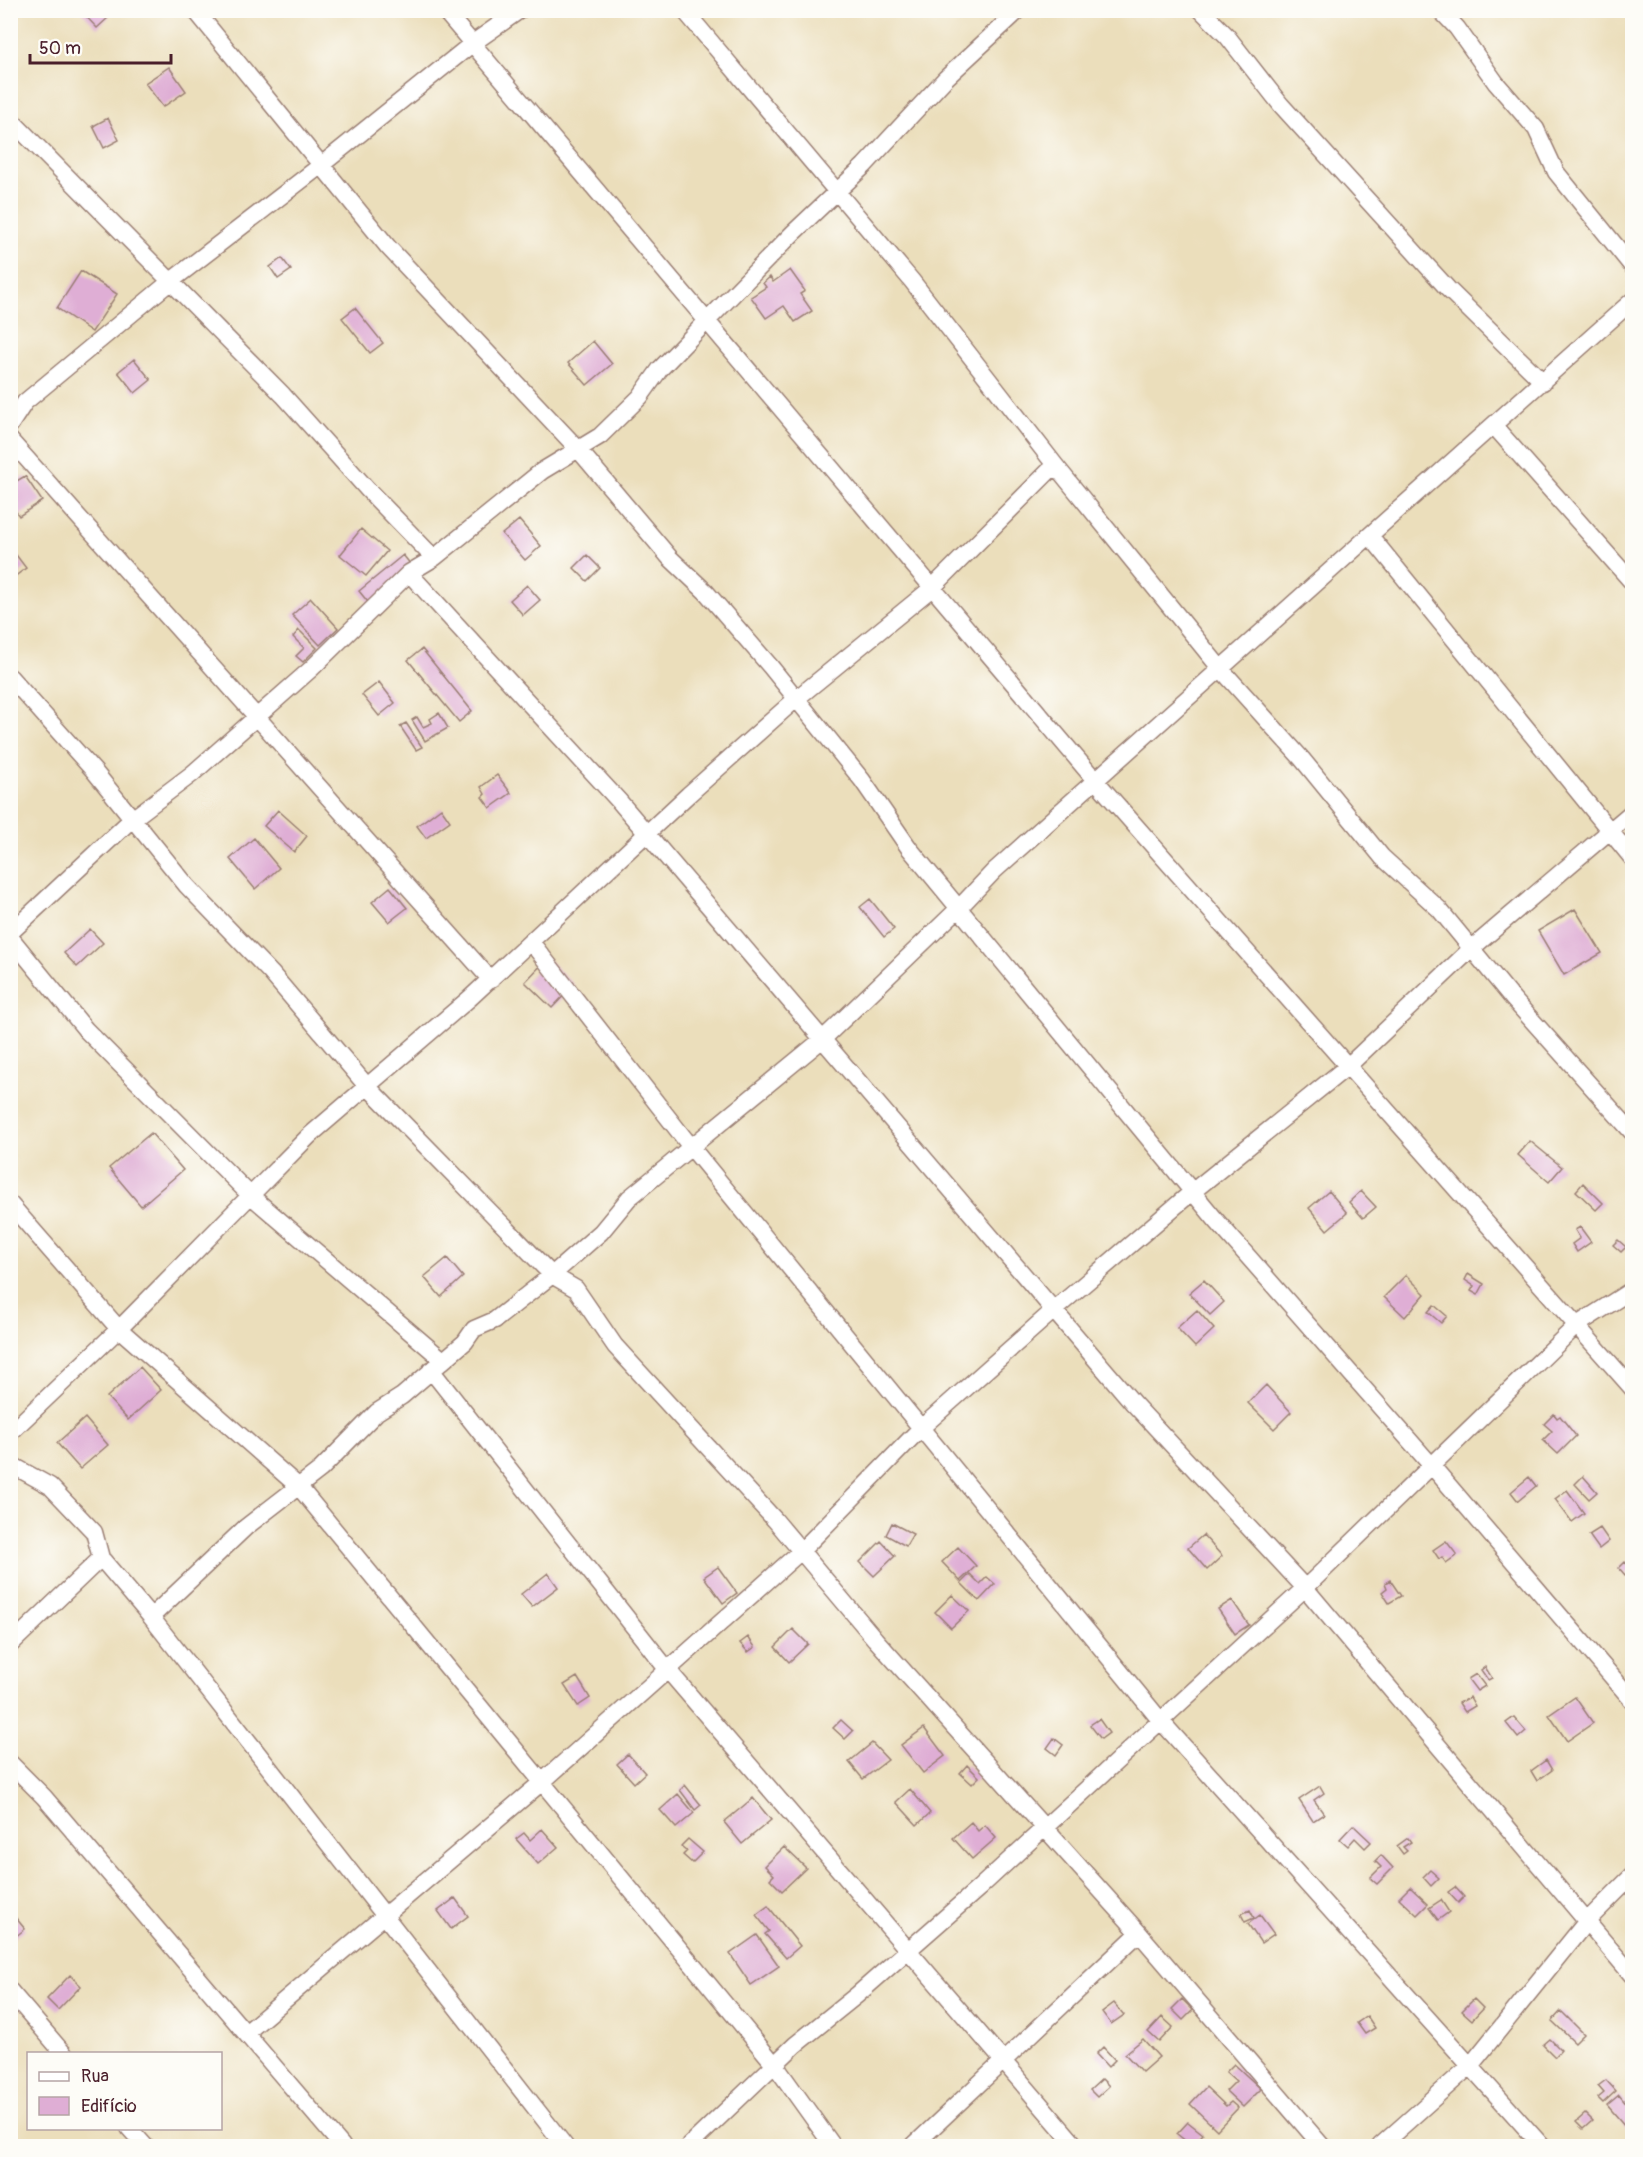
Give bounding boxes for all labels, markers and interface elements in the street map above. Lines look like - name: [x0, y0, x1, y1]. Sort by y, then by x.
- scale bar: [30, 27, 171, 65]
- text: 50 m: [39, 37, 81, 60]
- legend: [27, 2052, 222, 2130]
- text: Rua: [81, 2065, 109, 2088]
- text: Edifício: [81, 2095, 137, 2118]

